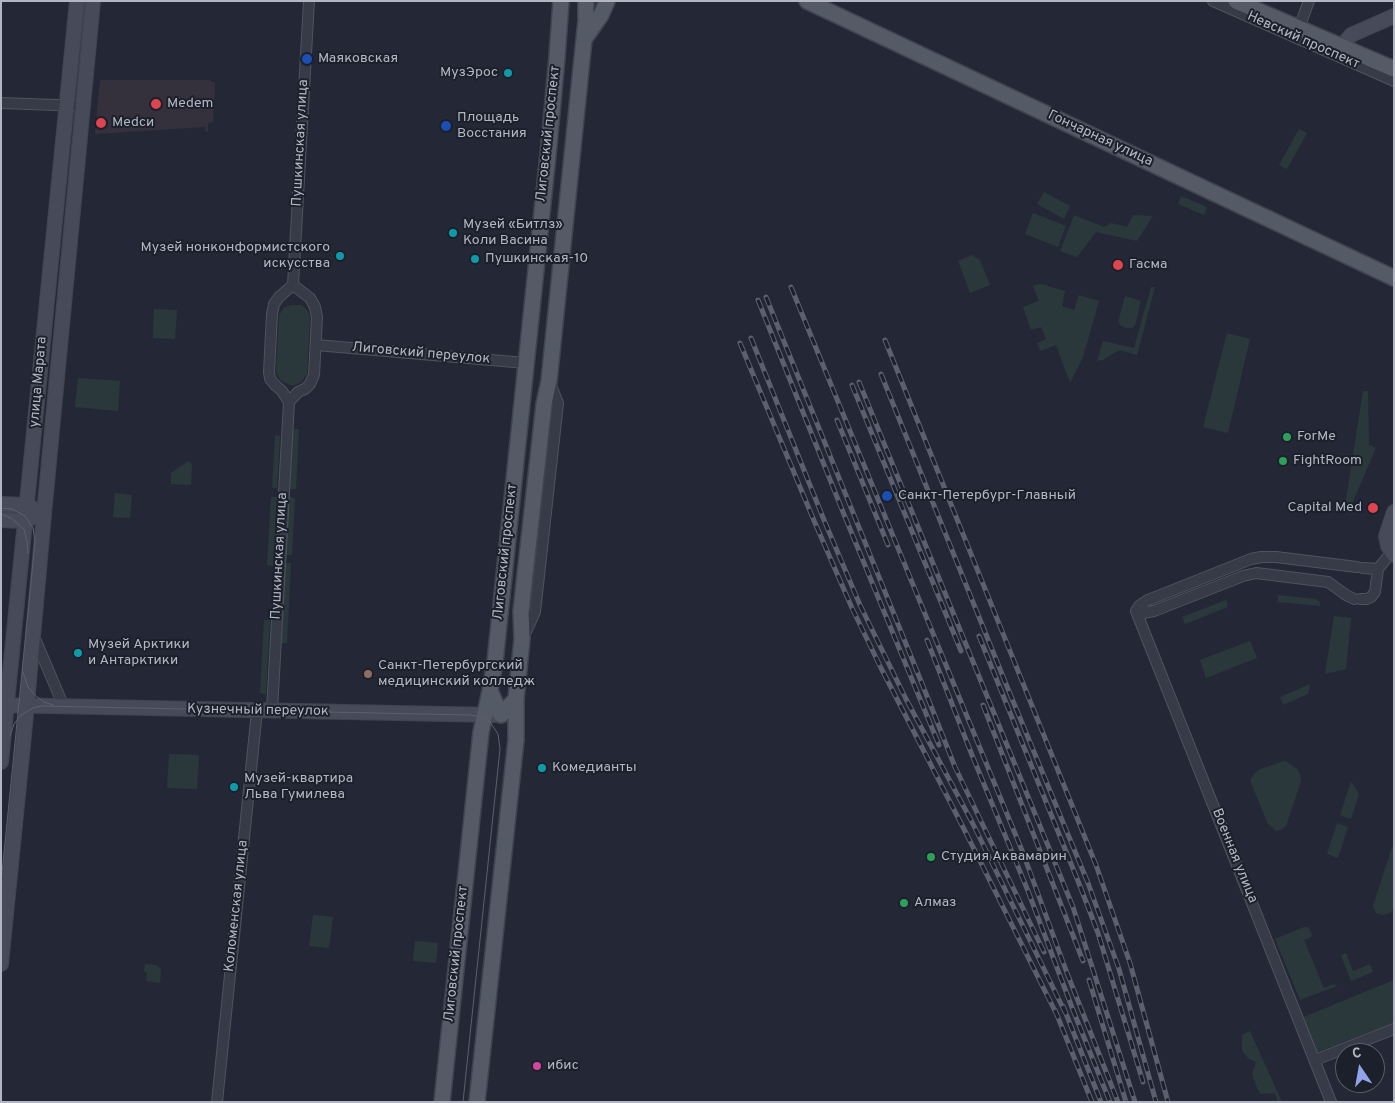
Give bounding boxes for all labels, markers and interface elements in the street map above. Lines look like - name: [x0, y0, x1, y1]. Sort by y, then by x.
- street label: Невский проспект: [1244, 9, 1362, 73]
- place label: Маяковская: [318, 51, 398, 67]
- marker: Маяковская: [300, 52, 314, 66]
- place label: МузЭрос: [440, 65, 498, 81]
- street label: Лиговский проспект: [533, 65, 565, 203]
- marker: МузЭрос: [502, 67, 514, 79]
- street label: Пушкинская улица: [289, 79, 313, 207]
- place label: Medem: [167, 96, 213, 112]
- marker: Medem: [149, 97, 163, 111]
- street label: Гончарная улица: [1045, 107, 1155, 171]
- place label: Площадь Восстания: [457, 110, 527, 142]
- place label: Medси: [112, 115, 154, 131]
- marker: Medси: [94, 116, 108, 130]
- marker: Площадь Восстания: [439, 119, 453, 133]
- place label: Музей «Битлз» Коли Васина: [463, 217, 563, 250]
- marker: Музей «Битлз» Коли Васина: [447, 227, 459, 239]
- place label: Музей нонконформистского искусства: [140, 240, 330, 272]
- marker: Музей нонконформистского искусства: [334, 250, 346, 262]
- place label: Пушкинская-10: [485, 251, 588, 267]
- marker: Пушкинская-10: [469, 253, 481, 265]
- place label: Гасма: [1129, 257, 1167, 273]
- marker: Гасма: [1111, 258, 1125, 272]
- street label: улица Марата: [27, 336, 51, 428]
- street label: Лиговский переулок: [351, 340, 491, 368]
- place label: ForMe: [1297, 429, 1336, 445]
- marker: ForMe: [1281, 431, 1293, 443]
- place label: FightRoom: [1293, 453, 1362, 469]
- marker: FightRoom: [1277, 455, 1289, 467]
- street label: Лиговский проспект: [490, 483, 522, 621]
- place label: Санкт-Петербург-Главный: [898, 488, 1076, 504]
- marker: Санкт-Петербург-Главный: [880, 489, 894, 503]
- street label: Пушкинская улица: [268, 492, 292, 620]
- place label: Capital Med: [1288, 500, 1362, 516]
- marker: Capital Med: [1366, 501, 1380, 515]
- place label: Музей Арктики и Антарктики: [88, 637, 190, 670]
- marker: Музей Арктики и Антарктики: [72, 647, 84, 659]
- place label: Санкт-Петербургский медицинский колледж: [378, 658, 535, 690]
- marker: Санкт-Петербургский медицинский колледж: [362, 668, 374, 680]
- street label: Кузнечный переулок: [187, 701, 329, 721]
- place label: Комедианты: [552, 760, 637, 776]
- marker: Комедианты: [536, 762, 548, 774]
- place label: Музей-квартира Льва Гумилева: [244, 771, 353, 804]
- marker: Музей-квартира Льва Гумилева: [228, 781, 240, 793]
- street label: Военная улица: [1207, 806, 1261, 906]
- street label: Коломенская улица: [222, 839, 252, 973]
- place label: Студия Аквамарин: [941, 849, 1067, 865]
- marker: Студия Аквамарин: [925, 851, 937, 863]
- street label: Лиговский проспект: [441, 885, 473, 1023]
- place label: Алмаз: [914, 895, 957, 911]
- marker: Алмаз: [898, 897, 910, 909]
- north arrow: [1335, 1043, 1385, 1093]
- text: С: [1351, 1045, 1363, 1063]
- place label: ибис: [547, 1058, 579, 1074]
- marker: ибис: [531, 1060, 543, 1072]

